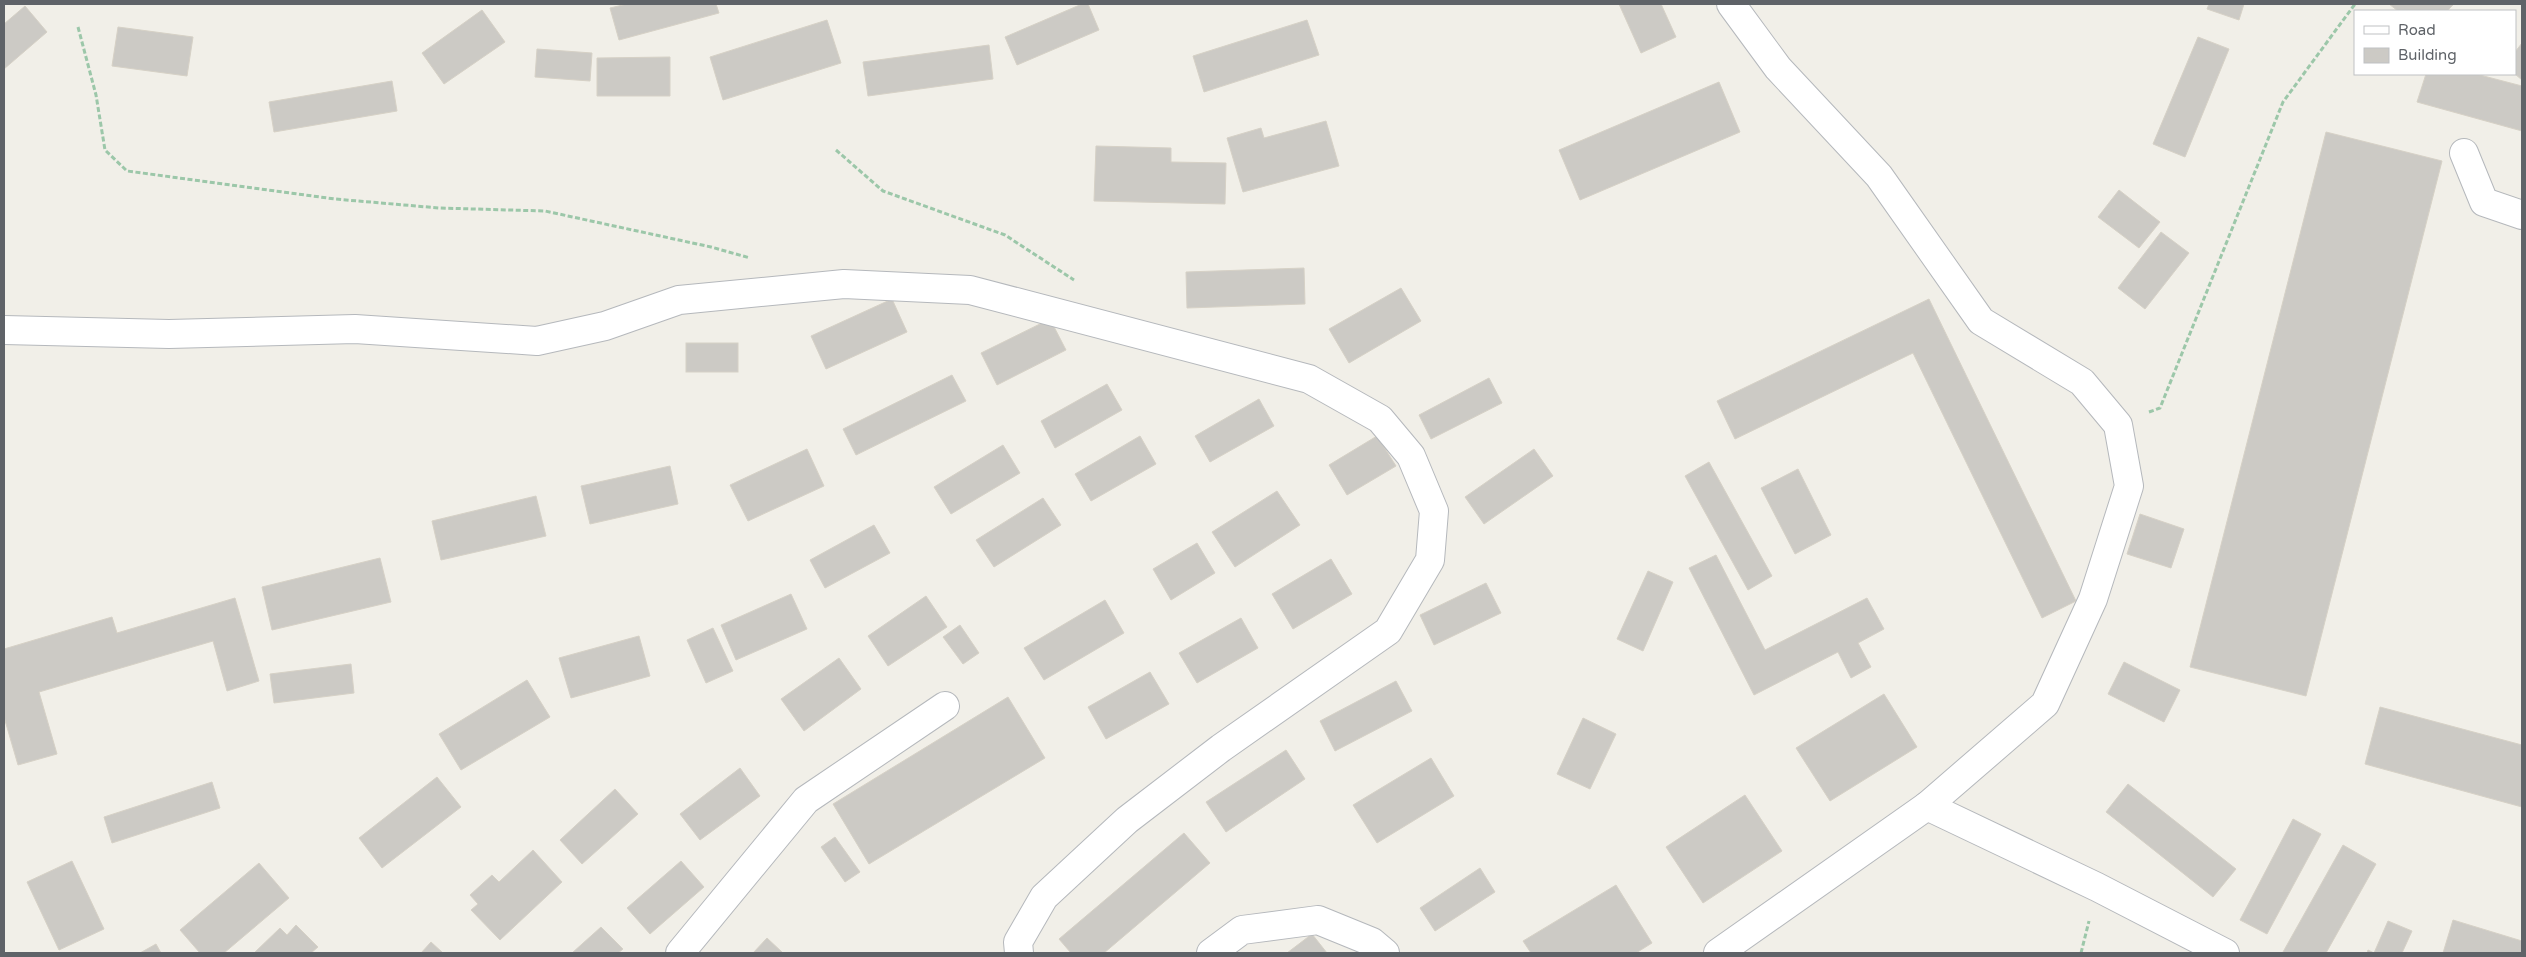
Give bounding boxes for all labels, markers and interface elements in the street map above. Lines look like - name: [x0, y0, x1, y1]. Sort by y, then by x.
- legend: [2354, 10, 2516, 75]
- text: Road: [2398, 21, 2436, 39]
- text: Building: [2398, 46, 2457, 64]

